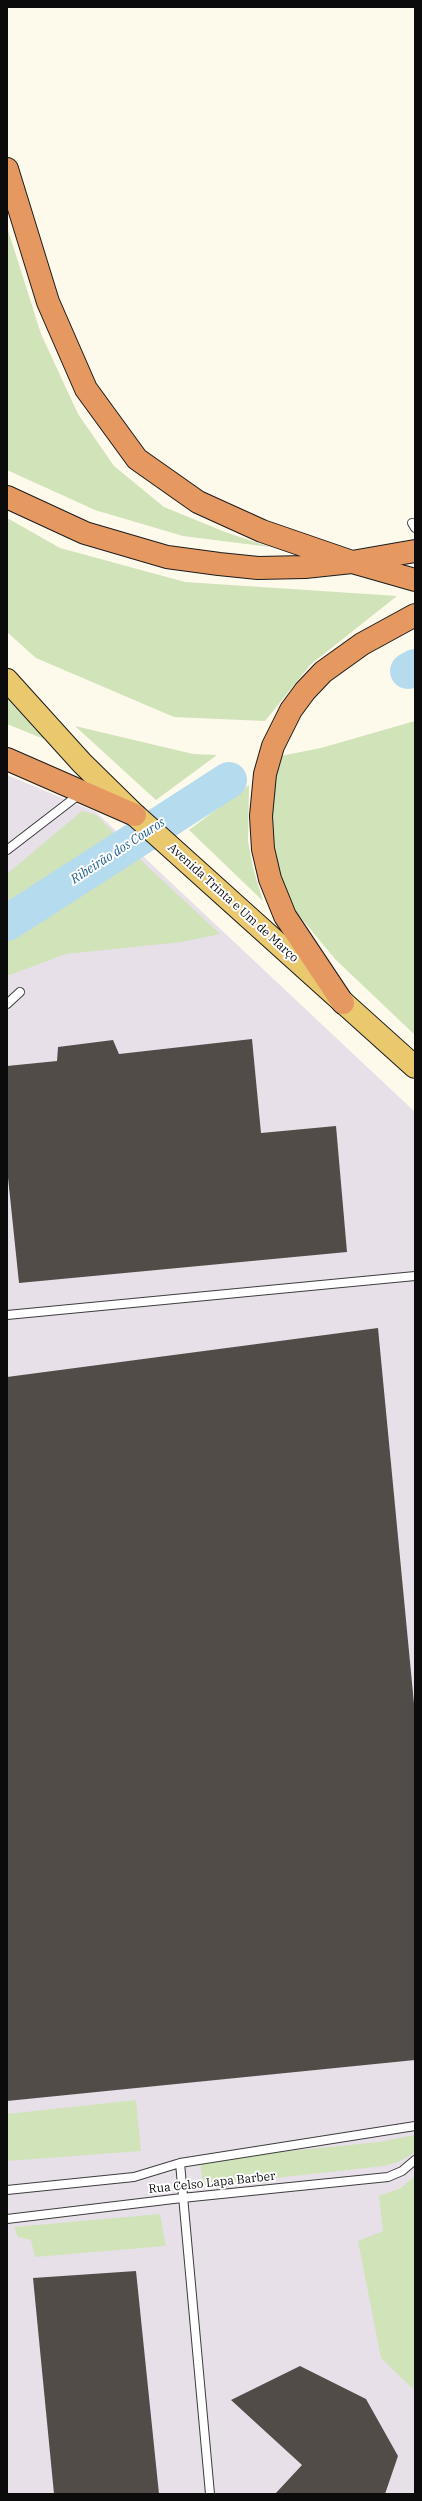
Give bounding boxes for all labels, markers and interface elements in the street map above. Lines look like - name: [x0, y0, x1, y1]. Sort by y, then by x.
- water label: Ribeirão dos Couros: [68, 815, 168, 887]
- street label: Avenida Trinta e Um de Março: [165, 841, 301, 965]
- street label: Rua Celso Lapa Barber: [148, 2169, 276, 2197]

